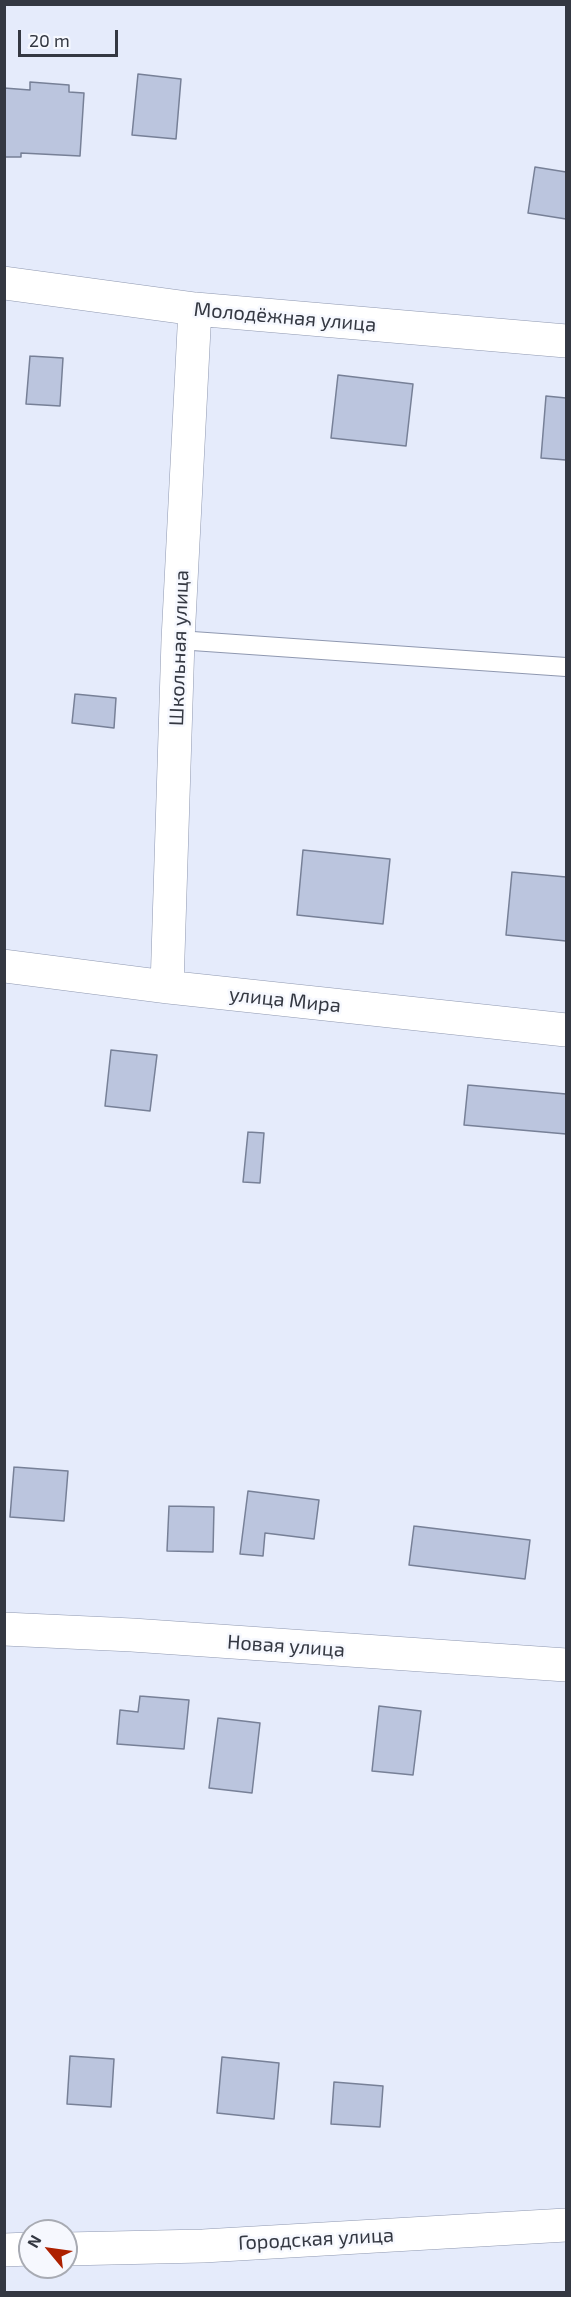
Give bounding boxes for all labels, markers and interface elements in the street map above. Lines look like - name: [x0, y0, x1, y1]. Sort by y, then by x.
- scale bar: [21, 18, 122, 56]
- text: 20 m: [29, 29, 70, 51]
- street label: Молодёжная улица: [193, 297, 377, 337]
- street label: Школьная улица: [164, 570, 194, 726]
- street label: улица Мира: [228, 982, 342, 1018]
- street label: Новая улица: [226, 1630, 346, 1662]
- north arrow: [18, 2219, 78, 2279]
- street label: Городская улица: [238, 2223, 394, 2255]
- text: N: [22, 2231, 45, 2251]

